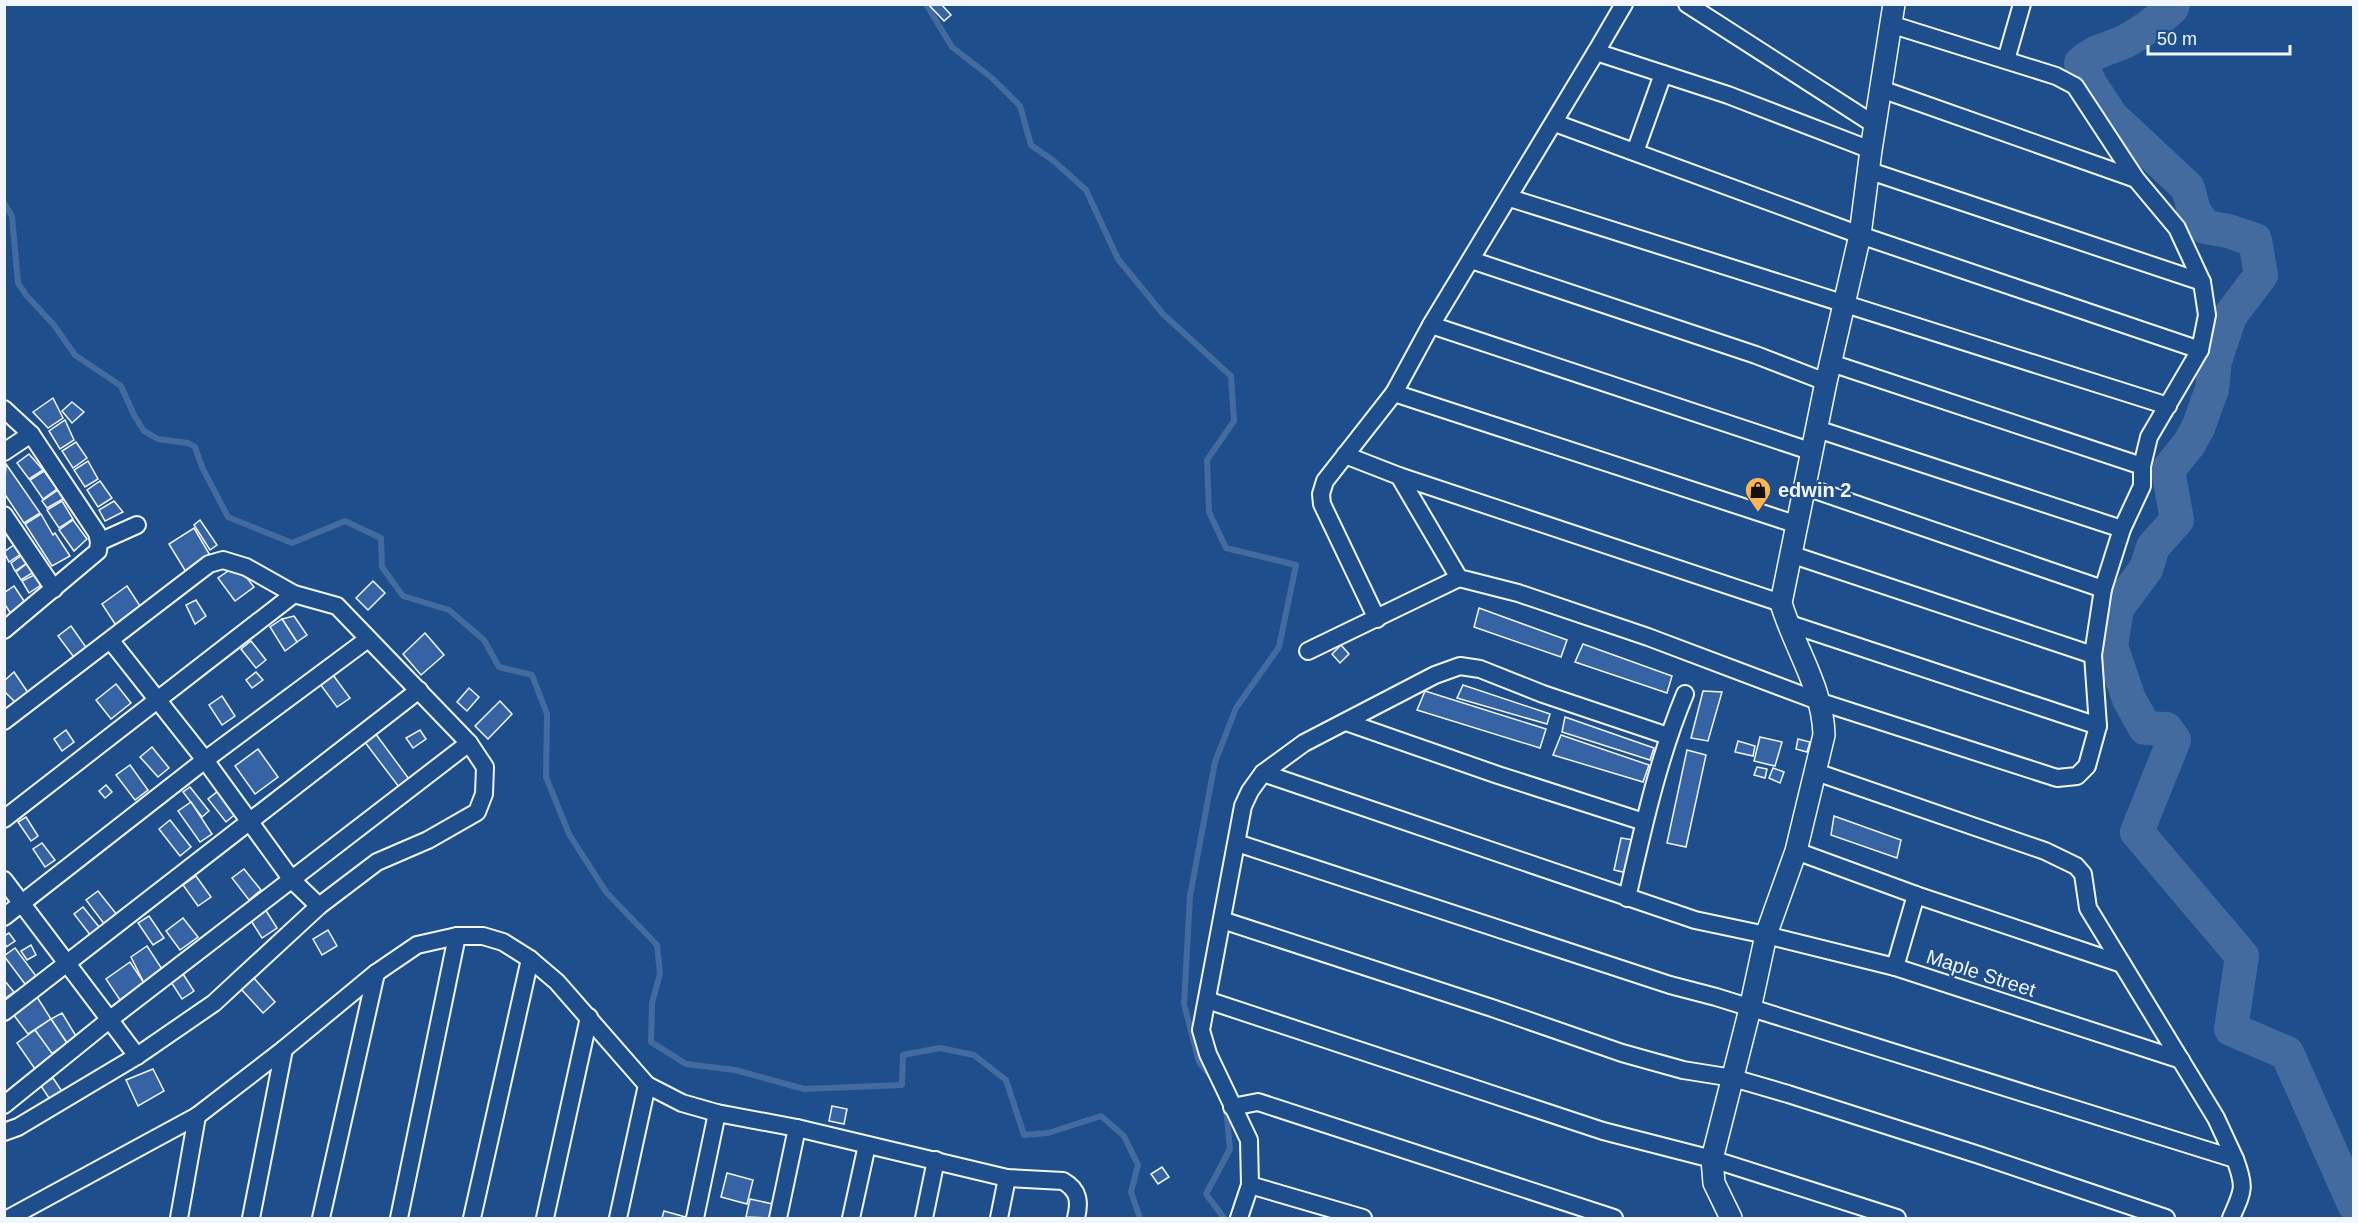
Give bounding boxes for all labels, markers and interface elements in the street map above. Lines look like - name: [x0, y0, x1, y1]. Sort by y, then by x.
- scale bar: [2148, 18, 2290, 56]
- text: 50 m: [2157, 29, 2197, 49]
- shop icon: edwin 2: [1743, 475, 1773, 513]
- place label: edwin 2: [1778, 479, 1851, 501]
- street label: Maple Street: [1924, 945, 2039, 1001]

